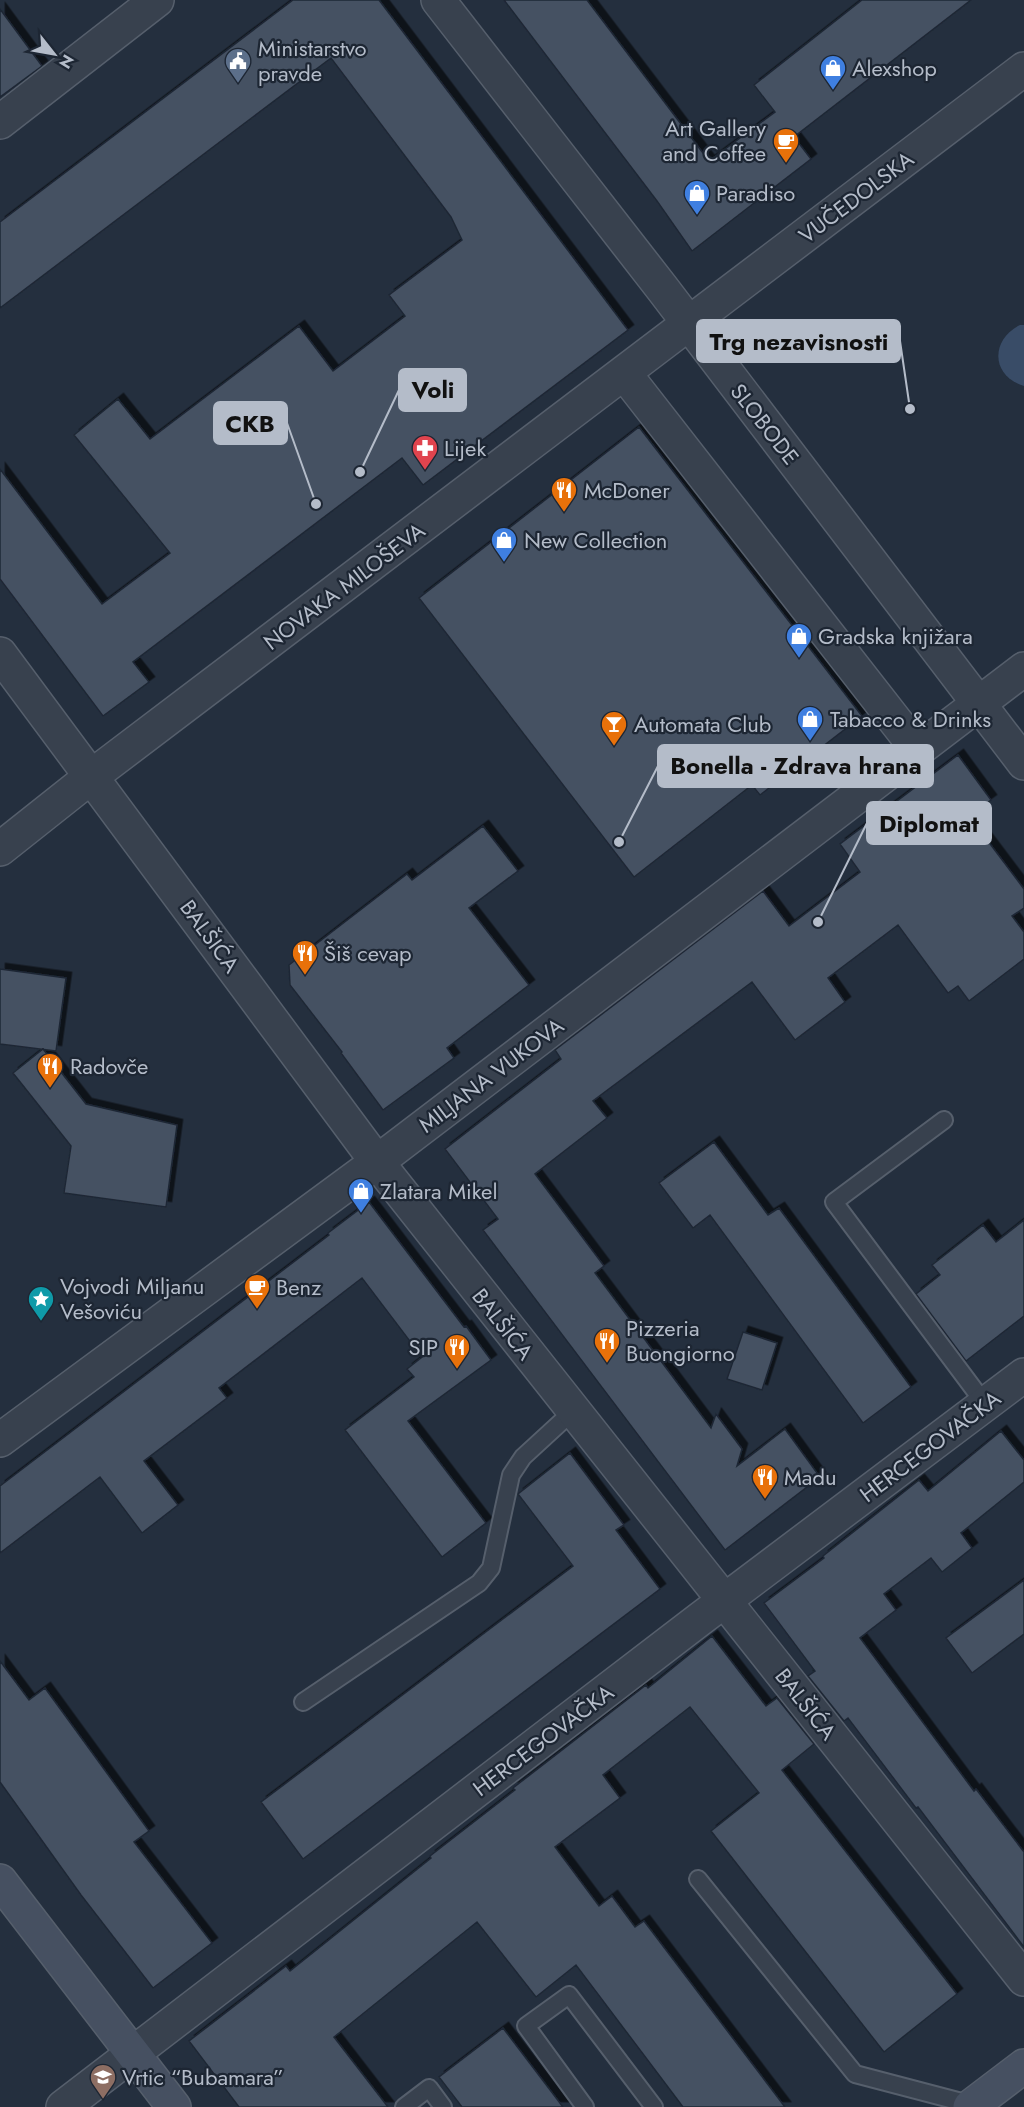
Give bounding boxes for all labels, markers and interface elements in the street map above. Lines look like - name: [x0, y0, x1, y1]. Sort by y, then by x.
- north arrow: [24, 24, 84, 84]
- place label: Ministarstvo pravde: [258, 32, 367, 89]
- public building icon: Ministarstvo pravde: [223, 46, 253, 84]
- text: N: [53, 50, 80, 73]
- place label: Alexshop: [852, 52, 937, 84]
- shop icon: Alexshop: [818, 53, 848, 91]
- place label: Art Gallery and Coffee: [662, 112, 766, 169]
- cafe icon: Art Gallery and Coffee: [771, 126, 801, 164]
- street label: VUČEDOLSKA: [792, 143, 921, 251]
- place label: Paradiso: [716, 177, 795, 209]
- shop icon: Paradiso: [682, 178, 712, 216]
- callout: Trg nezavisnosti: [697, 320, 900, 362]
- text: Trg nezavisnosti: [710, 324, 888, 359]
- callout: Voli: [399, 369, 466, 411]
- text: Voli: [411, 372, 454, 407]
- street label: SLOBODE: [723, 377, 807, 471]
- callout: CKB: [214, 402, 287, 444]
- text: CKB: [225, 406, 275, 441]
- place label: Lijek: [444, 432, 486, 464]
- pharmacy icon: Lijek: [410, 433, 440, 471]
- place label: McDoner: [584, 474, 670, 506]
- restaurant icon: McDoner: [549, 475, 579, 513]
- street label: NOVAKA MILOŠEVA: [257, 514, 432, 657]
- place label: New Collection: [524, 524, 667, 556]
- shop icon: New Collection: [489, 525, 519, 563]
- place label: Gradska knjižara: [818, 620, 973, 652]
- shop icon: Gradska knjižara: [784, 621, 814, 659]
- place label: Tabacco & Drinks: [830, 703, 991, 735]
- shop icon: Tabacco & Drinks: [795, 704, 825, 742]
- place label: Automata Club: [634, 708, 771, 740]
- bar icon: Automata Club: [599, 709, 629, 747]
- callout: Bonella - Zdrava hrana: [658, 745, 933, 787]
- text: Bonella - Zdrava hrana: [670, 748, 922, 783]
- callout: Diplomat: [867, 802, 991, 844]
- text: Diplomat: [879, 806, 979, 841]
- street label: BALŠIĆA: [173, 893, 248, 980]
- place label: Šiš cevap: [324, 937, 412, 969]
- restaurant icon: Šiš cevap: [290, 938, 320, 976]
- street label: MILJANA VUKOVA: [412, 1009, 571, 1140]
- place label: Radovče: [70, 1050, 148, 1082]
- restaurant icon: Radovče: [35, 1051, 65, 1089]
- place label: Zlatara Mikel: [380, 1175, 498, 1207]
- shop icon: Zlatara Mikel: [346, 1176, 376, 1214]
- place label: Vojvodi Miljanu Vešoviću: [60, 1270, 204, 1327]
- place label: Benz: [276, 1271, 321, 1303]
- cafe icon: Benz: [242, 1272, 272, 1310]
- street label: BALŠIĆA: [465, 1281, 542, 1367]
- place icon: Vojvodi Miljanu Vešoviću: [26, 1284, 56, 1322]
- place label: Pizzeria Buongiorno: [626, 1312, 735, 1369]
- restaurant icon: Pizzeria Buongiorno: [592, 1326, 622, 1364]
- place label: SIP: [408, 1331, 438, 1363]
- restaurant icon: SIP: [442, 1332, 472, 1370]
- street label: HERCEGOVAČKA: [853, 1382, 1008, 1510]
- place label: Madu: [784, 1461, 837, 1493]
- restaurant icon: Madu: [750, 1462, 780, 1500]
- street label: BALŠIĆA: [768, 1661, 845, 1747]
- street label: HERCEGOVAČKA: [466, 1676, 621, 1804]
- place label: Vrtic “Bubamara”: [122, 2061, 284, 2093]
- school or university icon: Vrtic “Bubamara”: [88, 2062, 118, 2100]

